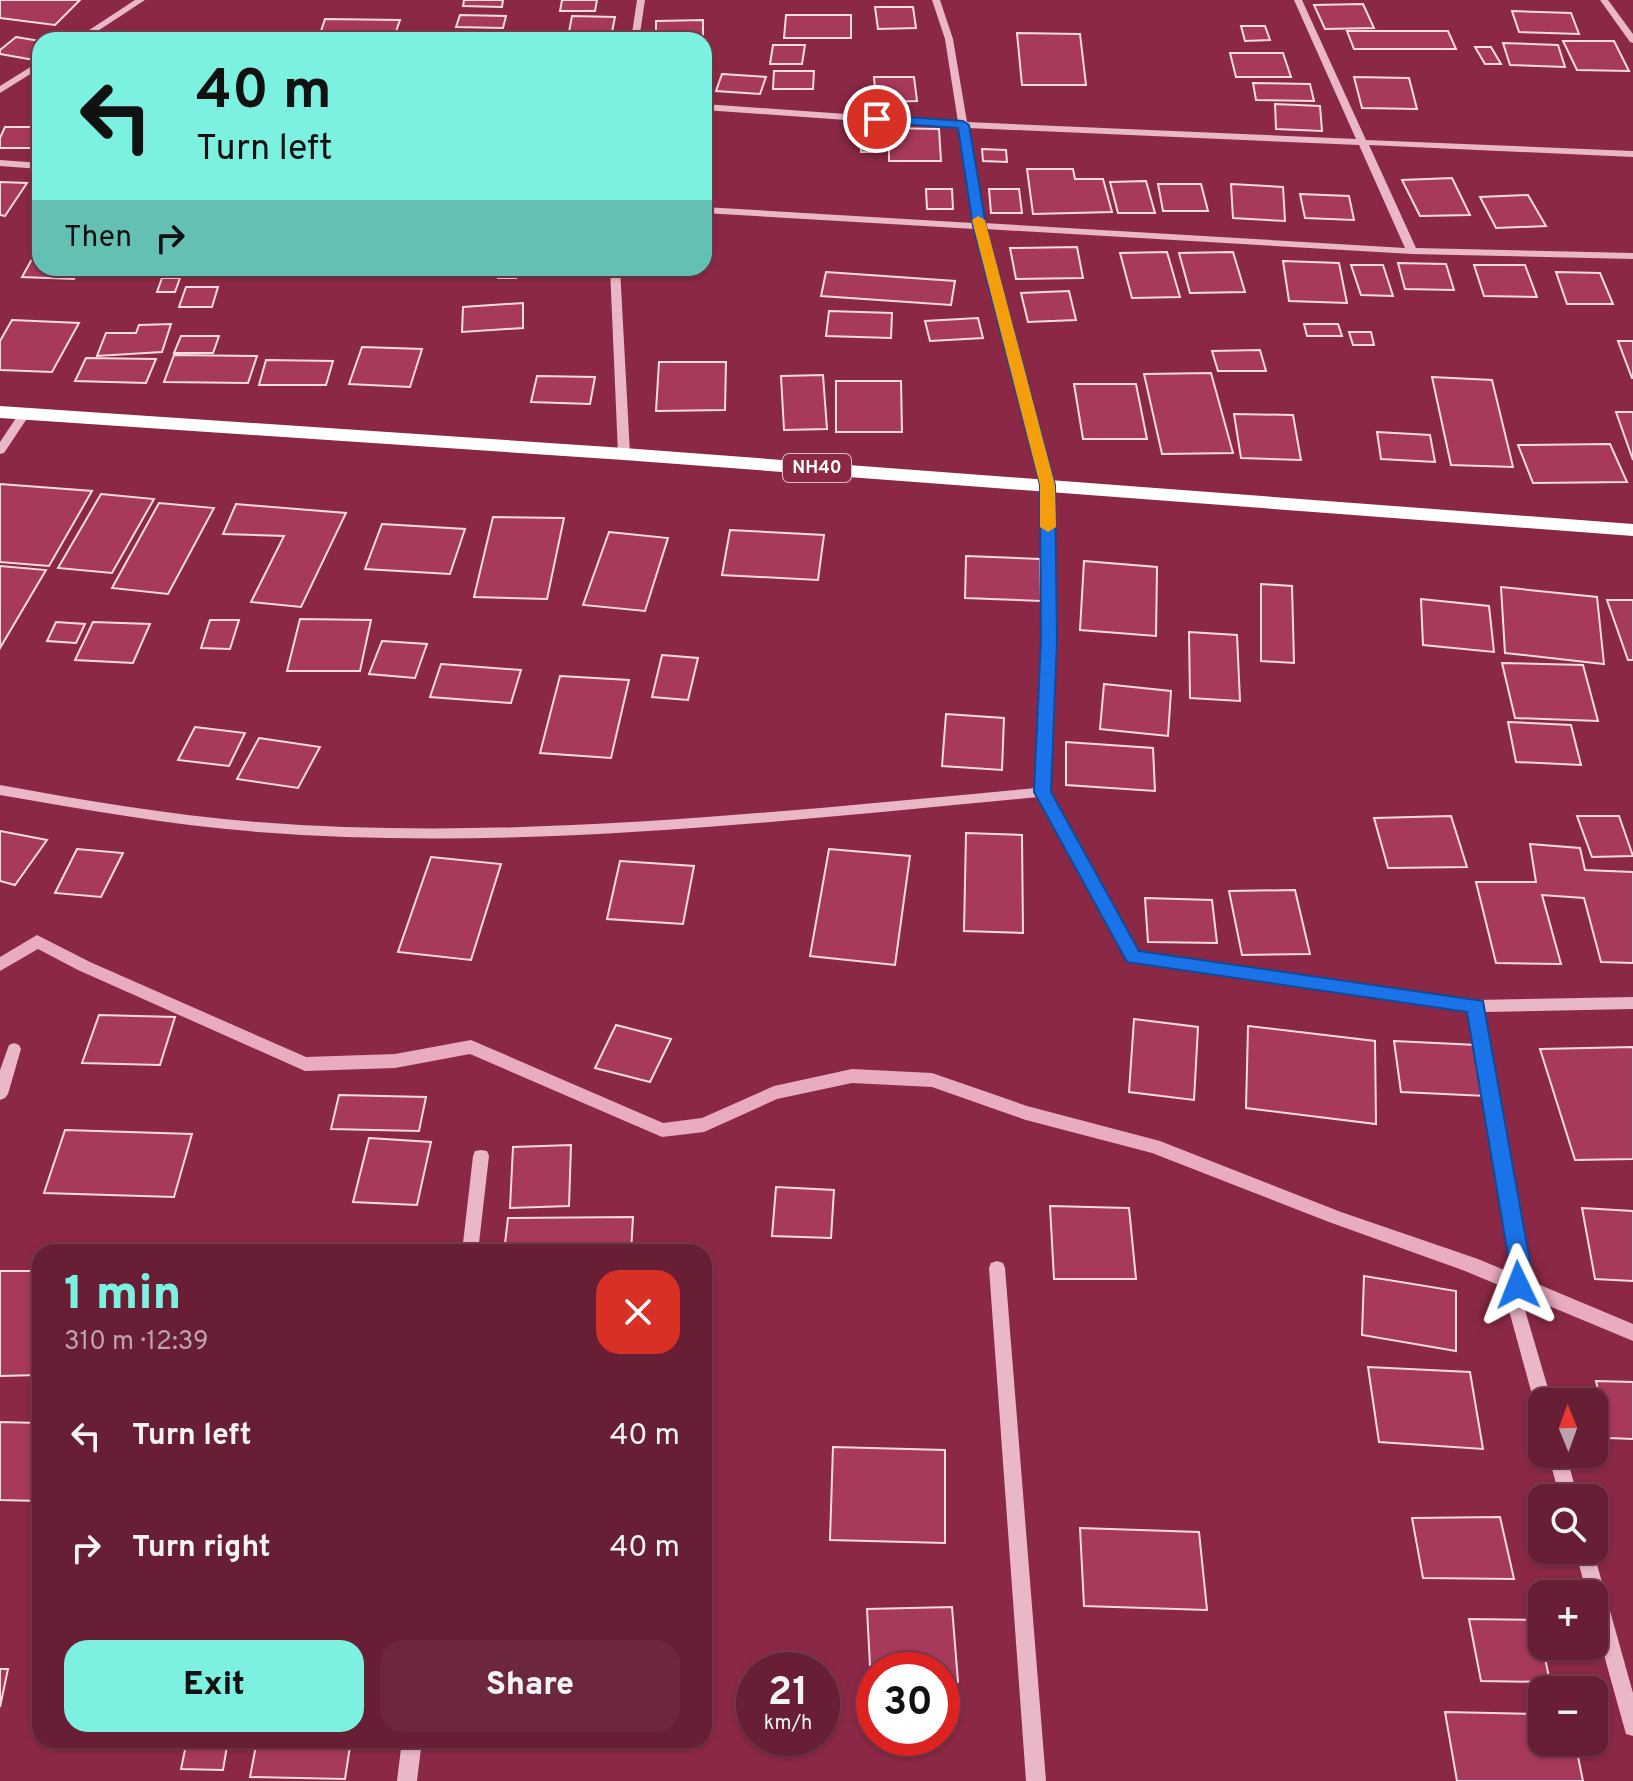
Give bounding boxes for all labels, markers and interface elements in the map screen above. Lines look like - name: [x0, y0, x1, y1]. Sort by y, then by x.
- text: 40 m: [196, 58, 332, 128]
- icon: left: [64, 64, 168, 168]
- pin: [843, 85, 911, 153]
- icon: arrive: [855, 97, 899, 141]
- text: Turn left: [196, 127, 333, 173]
- icon: right: [148, 216, 192, 260]
- text: Then: [64, 220, 132, 257]
- road number: NH40: [783, 454, 851, 482]
- position arrow: [1476, 1243, 1560, 1327]
- text: 1 min: [64, 1266, 181, 1326]
- button: close: [596, 1270, 680, 1354]
- text: 310 m · 12:39: [64, 1326, 208, 1359]
- north arrow: [1528, 1388, 1608, 1468]
- map controls: [1528, 1388, 1608, 1756]
- icon: left: [64, 1414, 108, 1458]
- text: Turn left: [132, 1418, 252, 1455]
- text: 40 m: [610, 1418, 680, 1455]
- button: search: [1528, 1484, 1608, 1564]
- icon: right: [64, 1526, 108, 1570]
- text: Turn right: [132, 1530, 270, 1567]
- text: 40 m: [610, 1530, 680, 1567]
- button: +: [1528, 1580, 1608, 1660]
- button: Exit: [64, 1640, 364, 1732]
- button: Share: [380, 1640, 680, 1732]
- speed limit sign: 30: [856, 1652, 960, 1756]
- text: 21: [768, 1669, 808, 1719]
- button: −: [1528, 1676, 1608, 1756]
- text: km/h: [764, 1711, 812, 1737]

